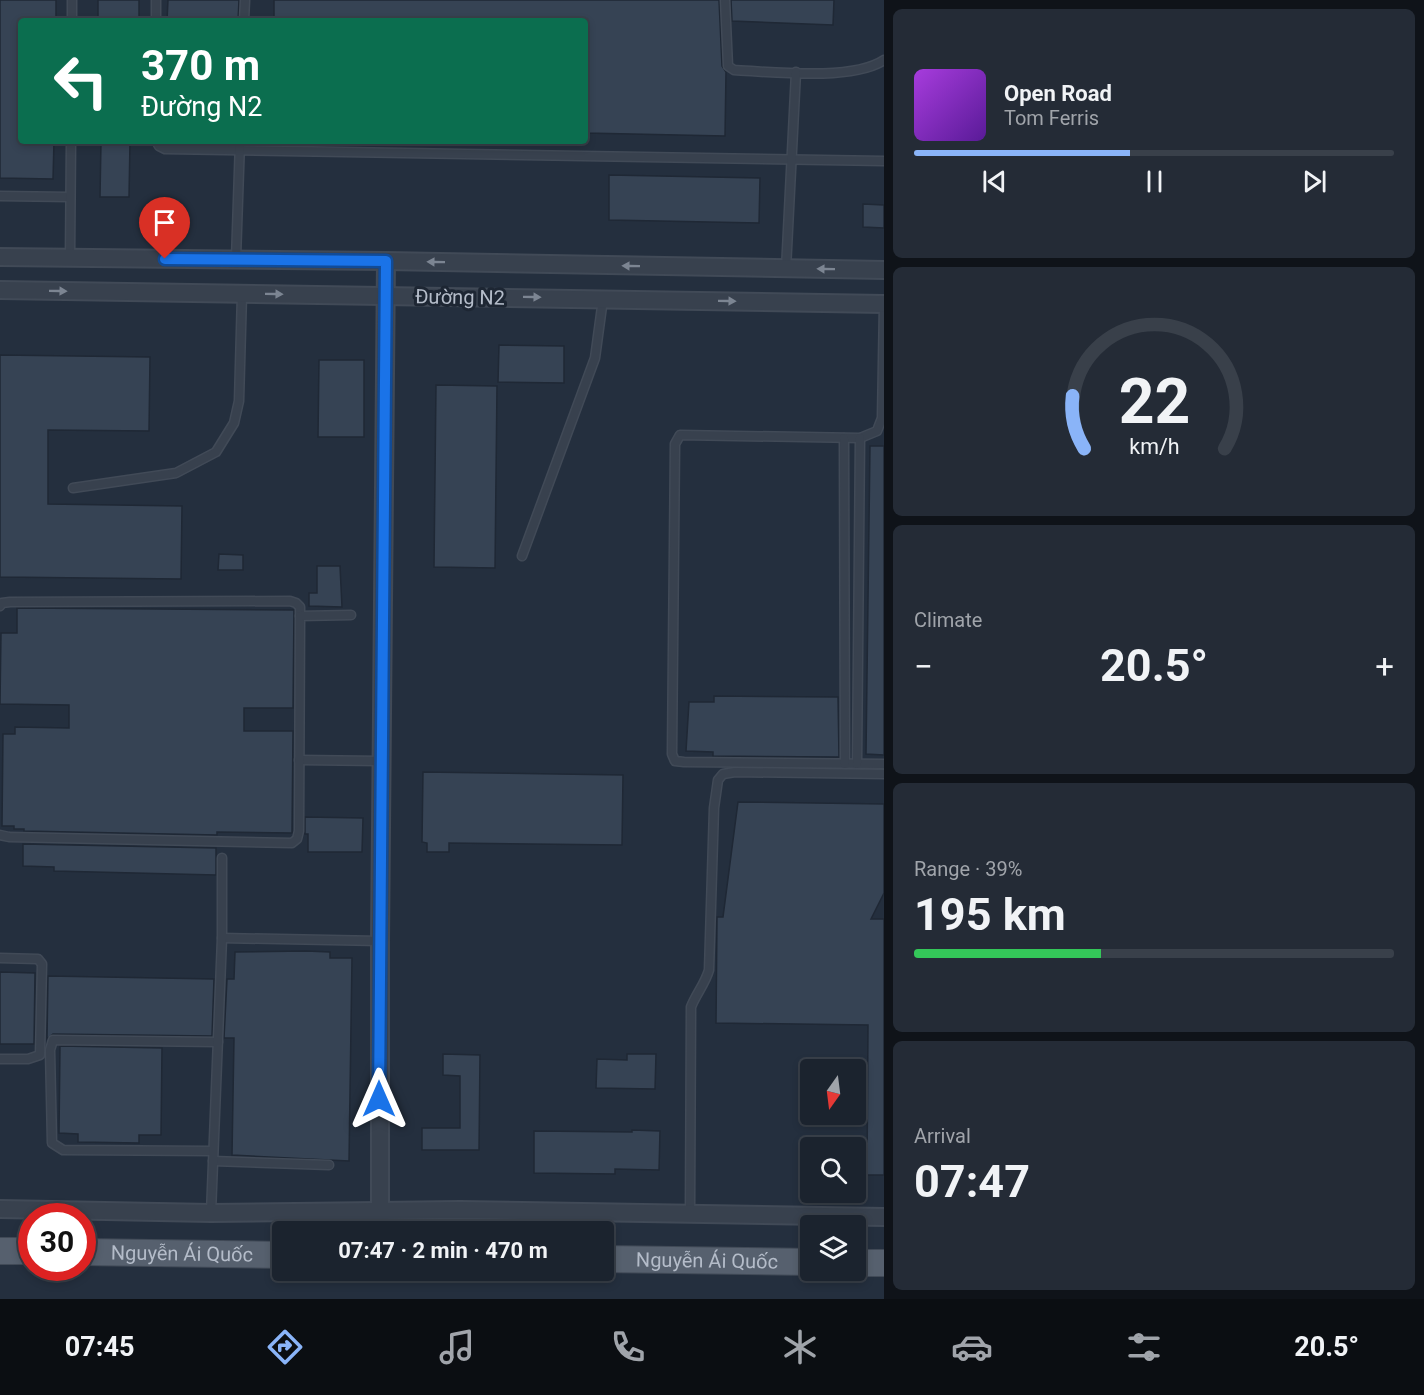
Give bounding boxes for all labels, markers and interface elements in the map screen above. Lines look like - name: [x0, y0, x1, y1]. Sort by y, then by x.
- text: 370 m: [141, 41, 260, 90]
- icon: left: [42, 42, 120, 120]
- text: Open Road: [1004, 81, 1112, 106]
- text: Đường N2: [141, 91, 262, 123]
- text: Tom Ferris: [1004, 106, 1099, 130]
- icon: previous: [978, 165, 1011, 198]
- icon: pause: [1138, 165, 1171, 198]
- icon: next: [1298, 165, 1331, 198]
- pin: [139, 197, 190, 259]
- icon: arrive: [148, 206, 181, 239]
- one-way arrow: [426, 257, 445, 267]
- one-way arrow: [621, 261, 640, 271]
- one-way arrow: [816, 265, 835, 274]
- street label: Đường N2: [415, 284, 505, 310]
- one-way arrow: [49, 286, 68, 295]
- one-way arrow: [265, 289, 284, 299]
- one-way arrow: [523, 293, 542, 302]
- one-way arrow: [718, 296, 737, 306]
- text: 22: [1118, 365, 1190, 438]
- text: km/h: [1129, 434, 1179, 459]
- text: Climate: [914, 608, 982, 632]
- text: 20.5°: [1100, 639, 1208, 692]
- text: −: [914, 647, 933, 686]
- text: +: [1375, 647, 1394, 686]
- text: Range · 39%: [914, 857, 1022, 881]
- text: 195 km: [914, 888, 1066, 941]
- north arrow: [800, 1059, 866, 1125]
- map controls: [800, 1059, 866, 1281]
- position arrow: [347, 1067, 411, 1131]
- text: Arrival: [914, 1124, 971, 1148]
- button: search: [800, 1137, 866, 1203]
- text: 07:47: [914, 1155, 1030, 1208]
- speed limit sign: 30: [18, 1203, 96, 1281]
- button: layers: [800, 1215, 866, 1281]
- text: 07:47 · 2 min · 470 m: [338, 1238, 548, 1263]
- street label: Nguyễn Ái Quốc: [111, 1240, 253, 1267]
- street label: Nguyễn Ái Quốc: [636, 1247, 778, 1274]
- icon: directions: [264, 1326, 306, 1368]
- icon: music: [436, 1326, 478, 1368]
- icon: phone: [607, 1326, 649, 1368]
- icon: climate: [779, 1326, 821, 1368]
- icon: car: [951, 1326, 993, 1368]
- icon: filters: [1123, 1326, 1165, 1368]
- text: 07:45: [65, 1331, 134, 1363]
- text: 20.5°: [1294, 1331, 1359, 1363]

